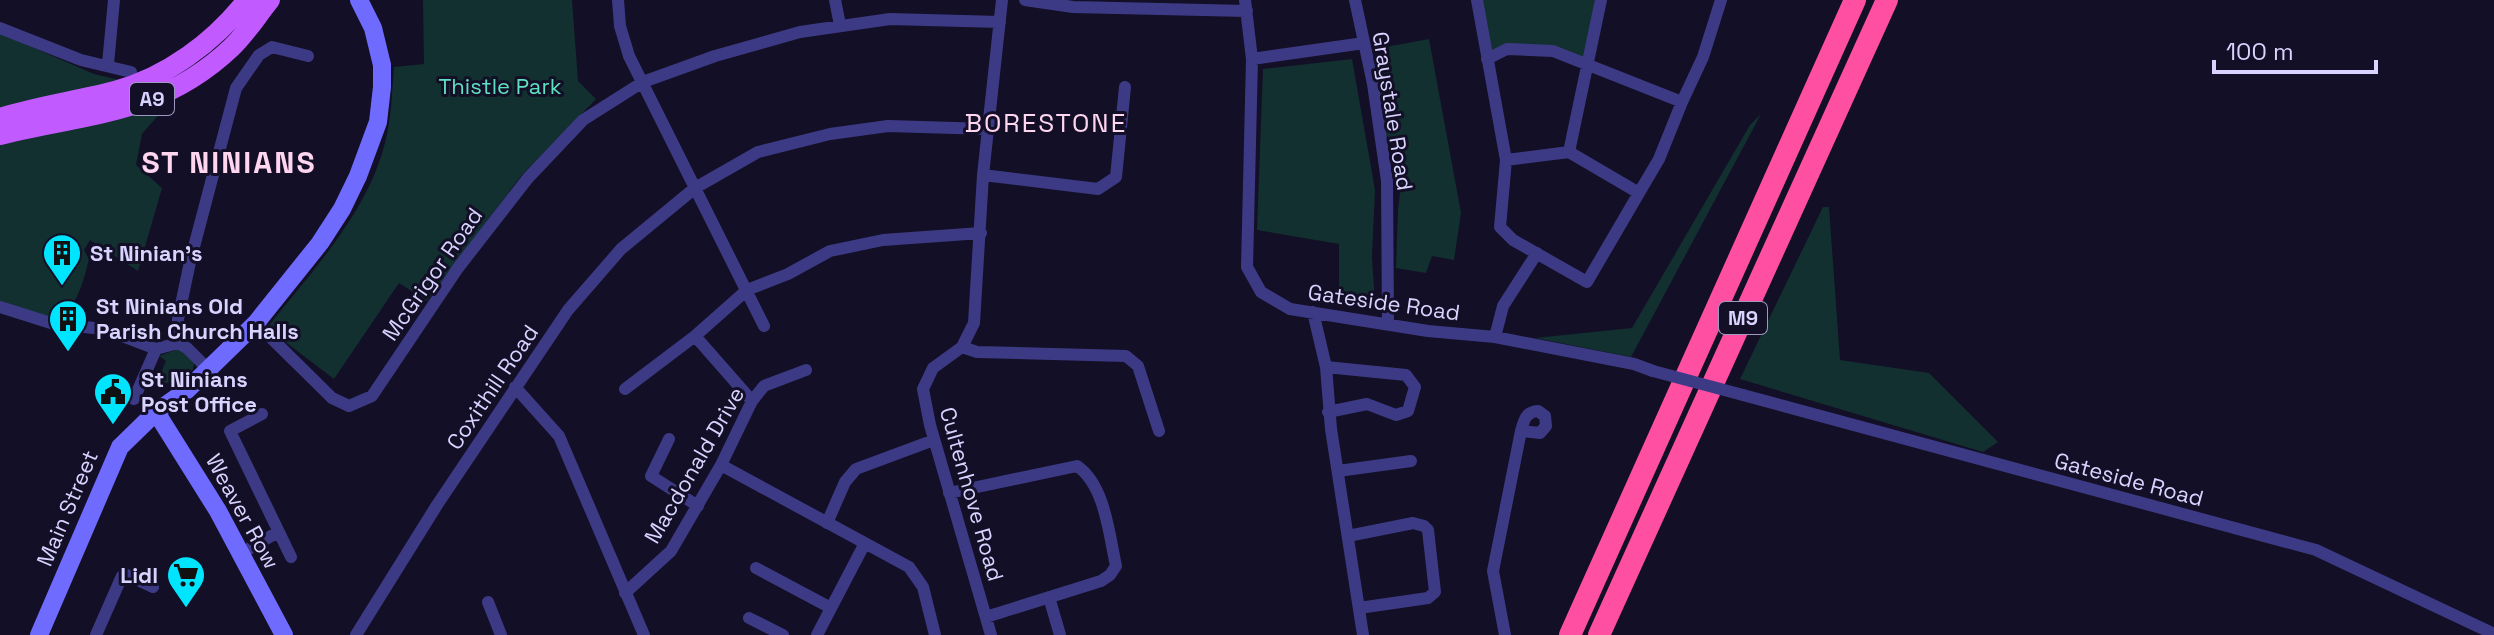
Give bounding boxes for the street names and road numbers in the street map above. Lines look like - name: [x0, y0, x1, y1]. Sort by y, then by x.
- street label: Graystale Road: [1367, 30, 1419, 192]
- road number: A9: [130, 83, 174, 115]
- street label: McGrigor Road: [376, 202, 488, 346]
- street label: Gateside Road: [1306, 277, 1462, 327]
- road number: M9: [1719, 302, 1767, 334]
- street label: Coxithill Road: [440, 319, 544, 455]
- street label: Macdonald Drive: [638, 382, 750, 548]
- street label: Cultenhove Road: [934, 404, 1010, 584]
- street label: Main Street: [30, 446, 104, 570]
- street label: Gateside Road: [2051, 446, 2207, 512]
- street label: Weaver Row: [200, 449, 286, 573]

